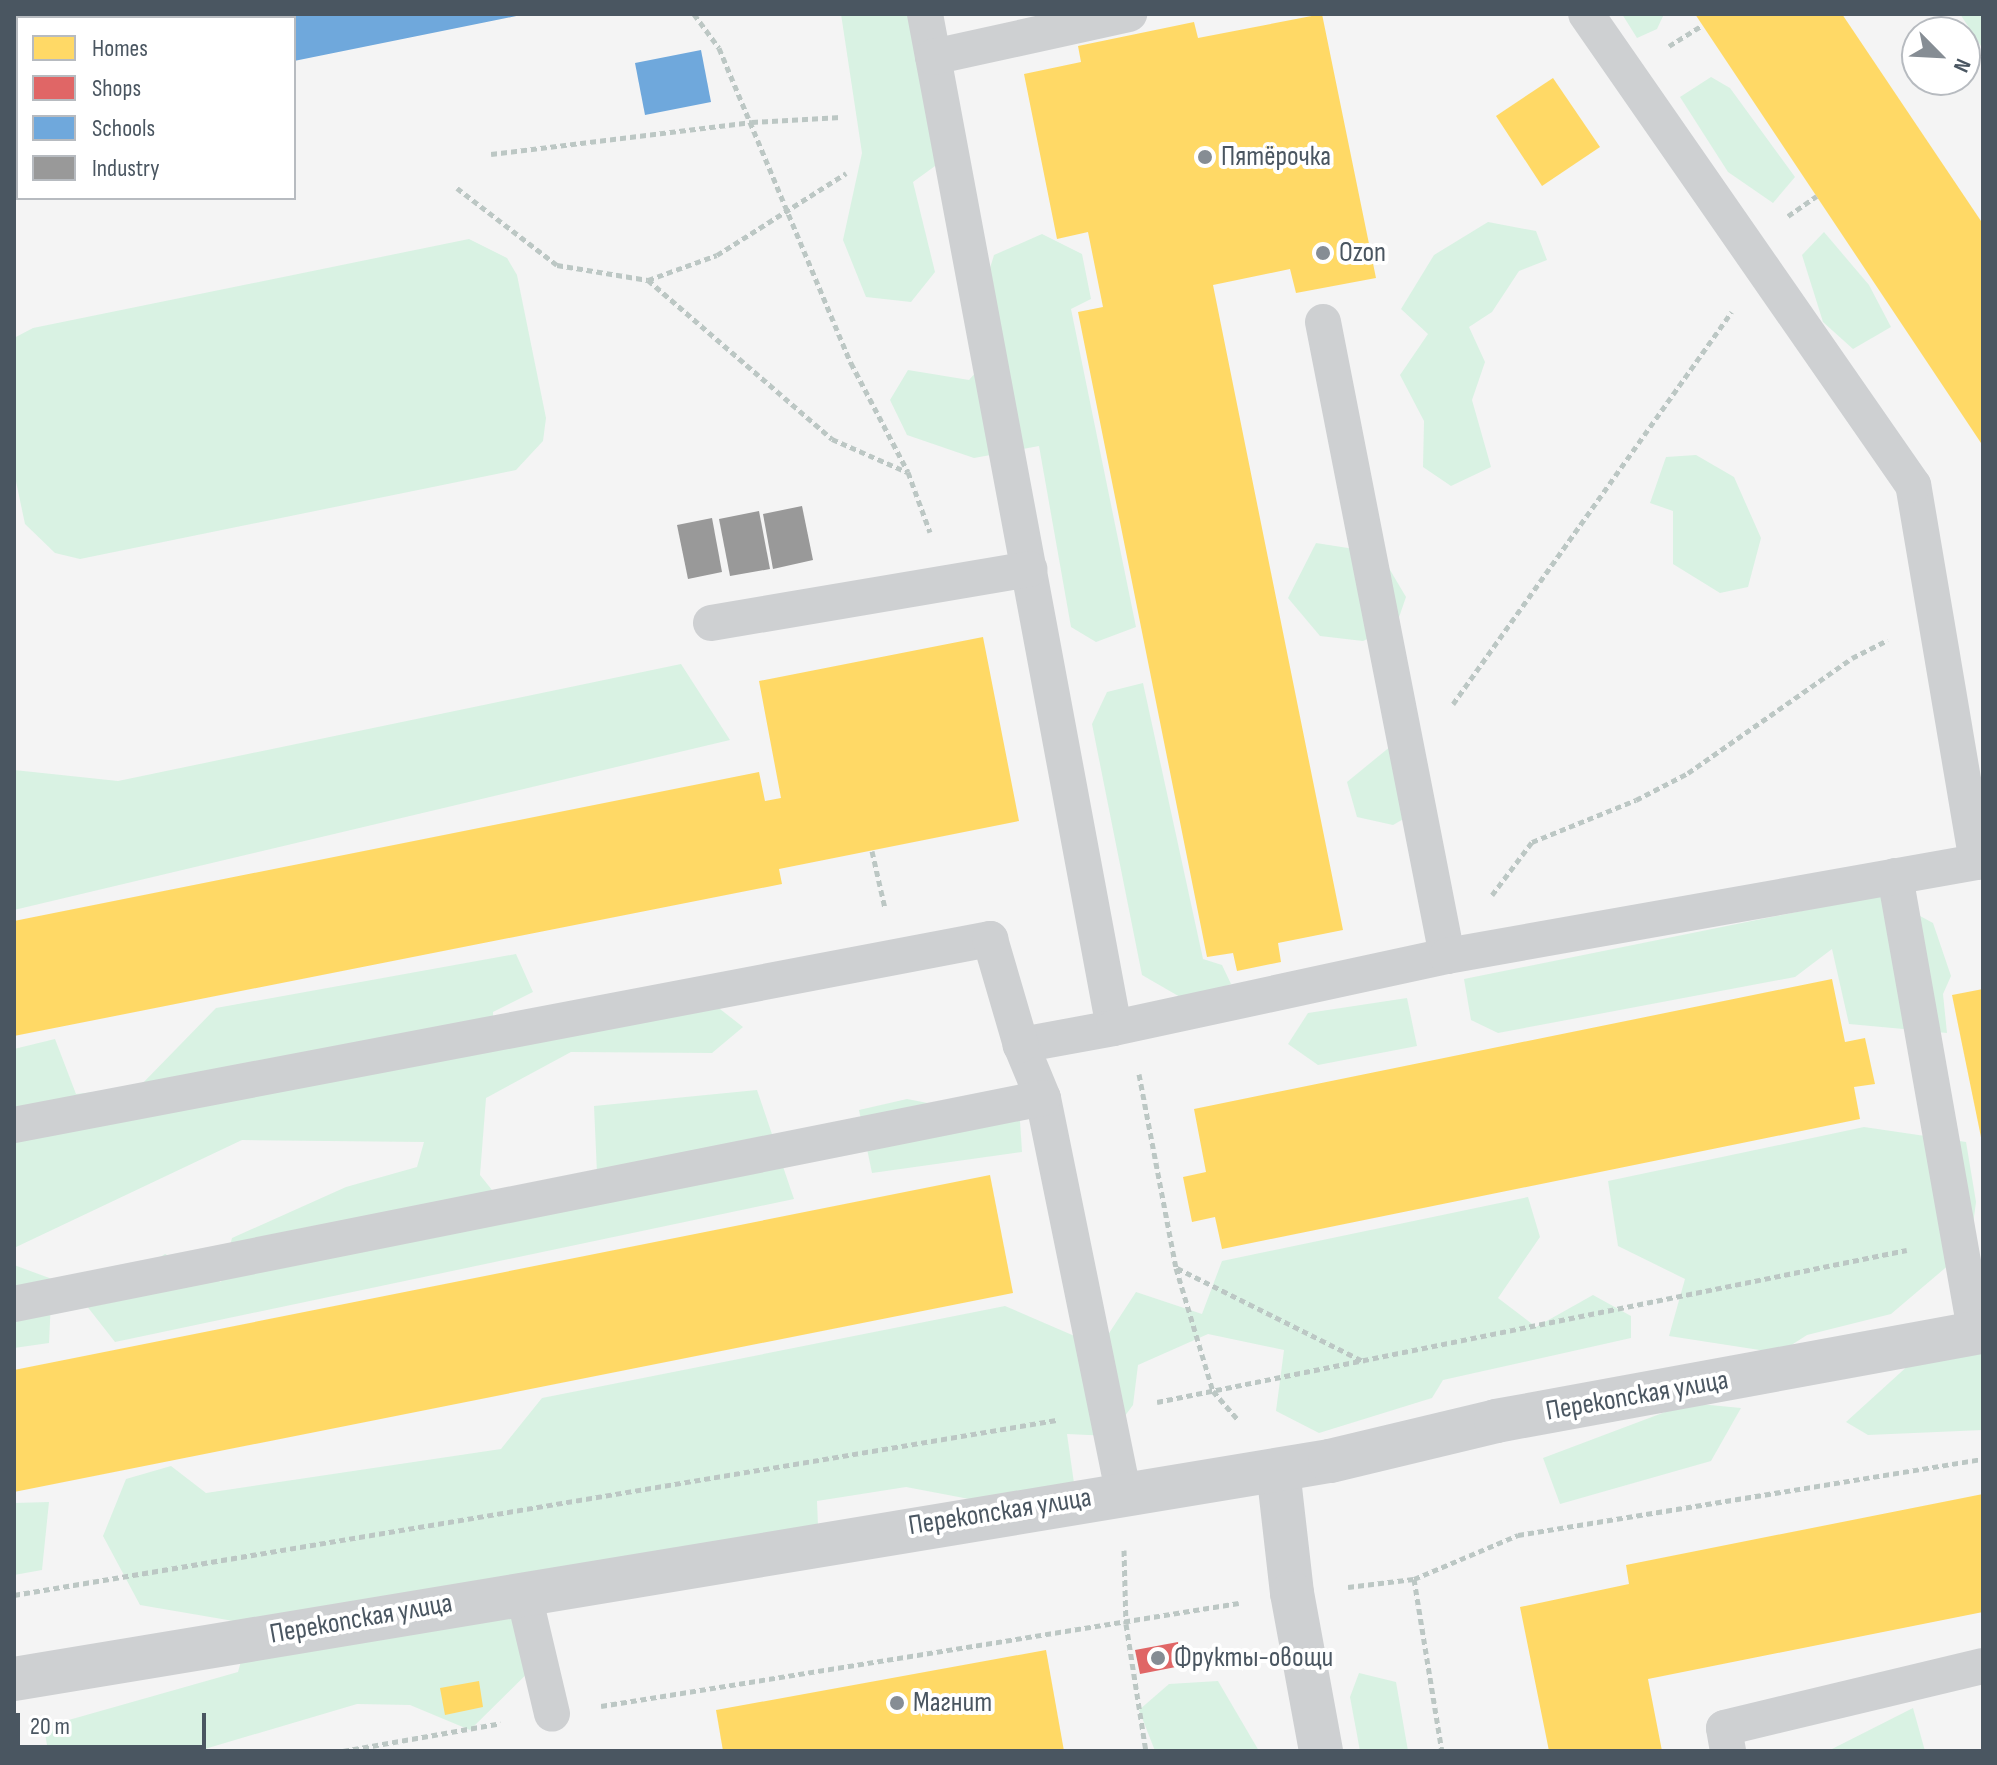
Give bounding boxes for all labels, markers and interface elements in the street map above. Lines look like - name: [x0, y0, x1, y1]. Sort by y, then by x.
- legend: [16, 16, 296, 200]
- north arrow: [1901, 16, 1981, 96]
- text: Homes: [92, 34, 148, 63]
- text: N: [1947, 54, 1976, 76]
- text: Shops: [92, 74, 141, 103]
- text: Schools: [92, 114, 155, 143]
- place label: Пятёрочка: [1221, 140, 1331, 174]
- marker: Пятёрочка: [1196, 148, 1214, 166]
- text: Industry: [92, 154, 159, 183]
- place label: Ozon: [1339, 236, 1386, 270]
- marker: Ozon: [1314, 244, 1332, 262]
- street label: Перекопская улица: [1543, 1363, 1731, 1429]
- street label: Перекопская улица: [906, 1481, 1094, 1543]
- street label: Перекопская улица: [267, 1586, 455, 1652]
- place label: Фрукты-овощи: [1174, 1641, 1333, 1675]
- marker: Фрукты-овощи: [1149, 1649, 1167, 1667]
- place label: Магнит: [913, 1686, 992, 1720]
- marker: Магнит: [888, 1694, 906, 1712]
- scale bar: [20, 1697, 210, 1747]
- text: 20 m: [30, 1712, 70, 1741]

